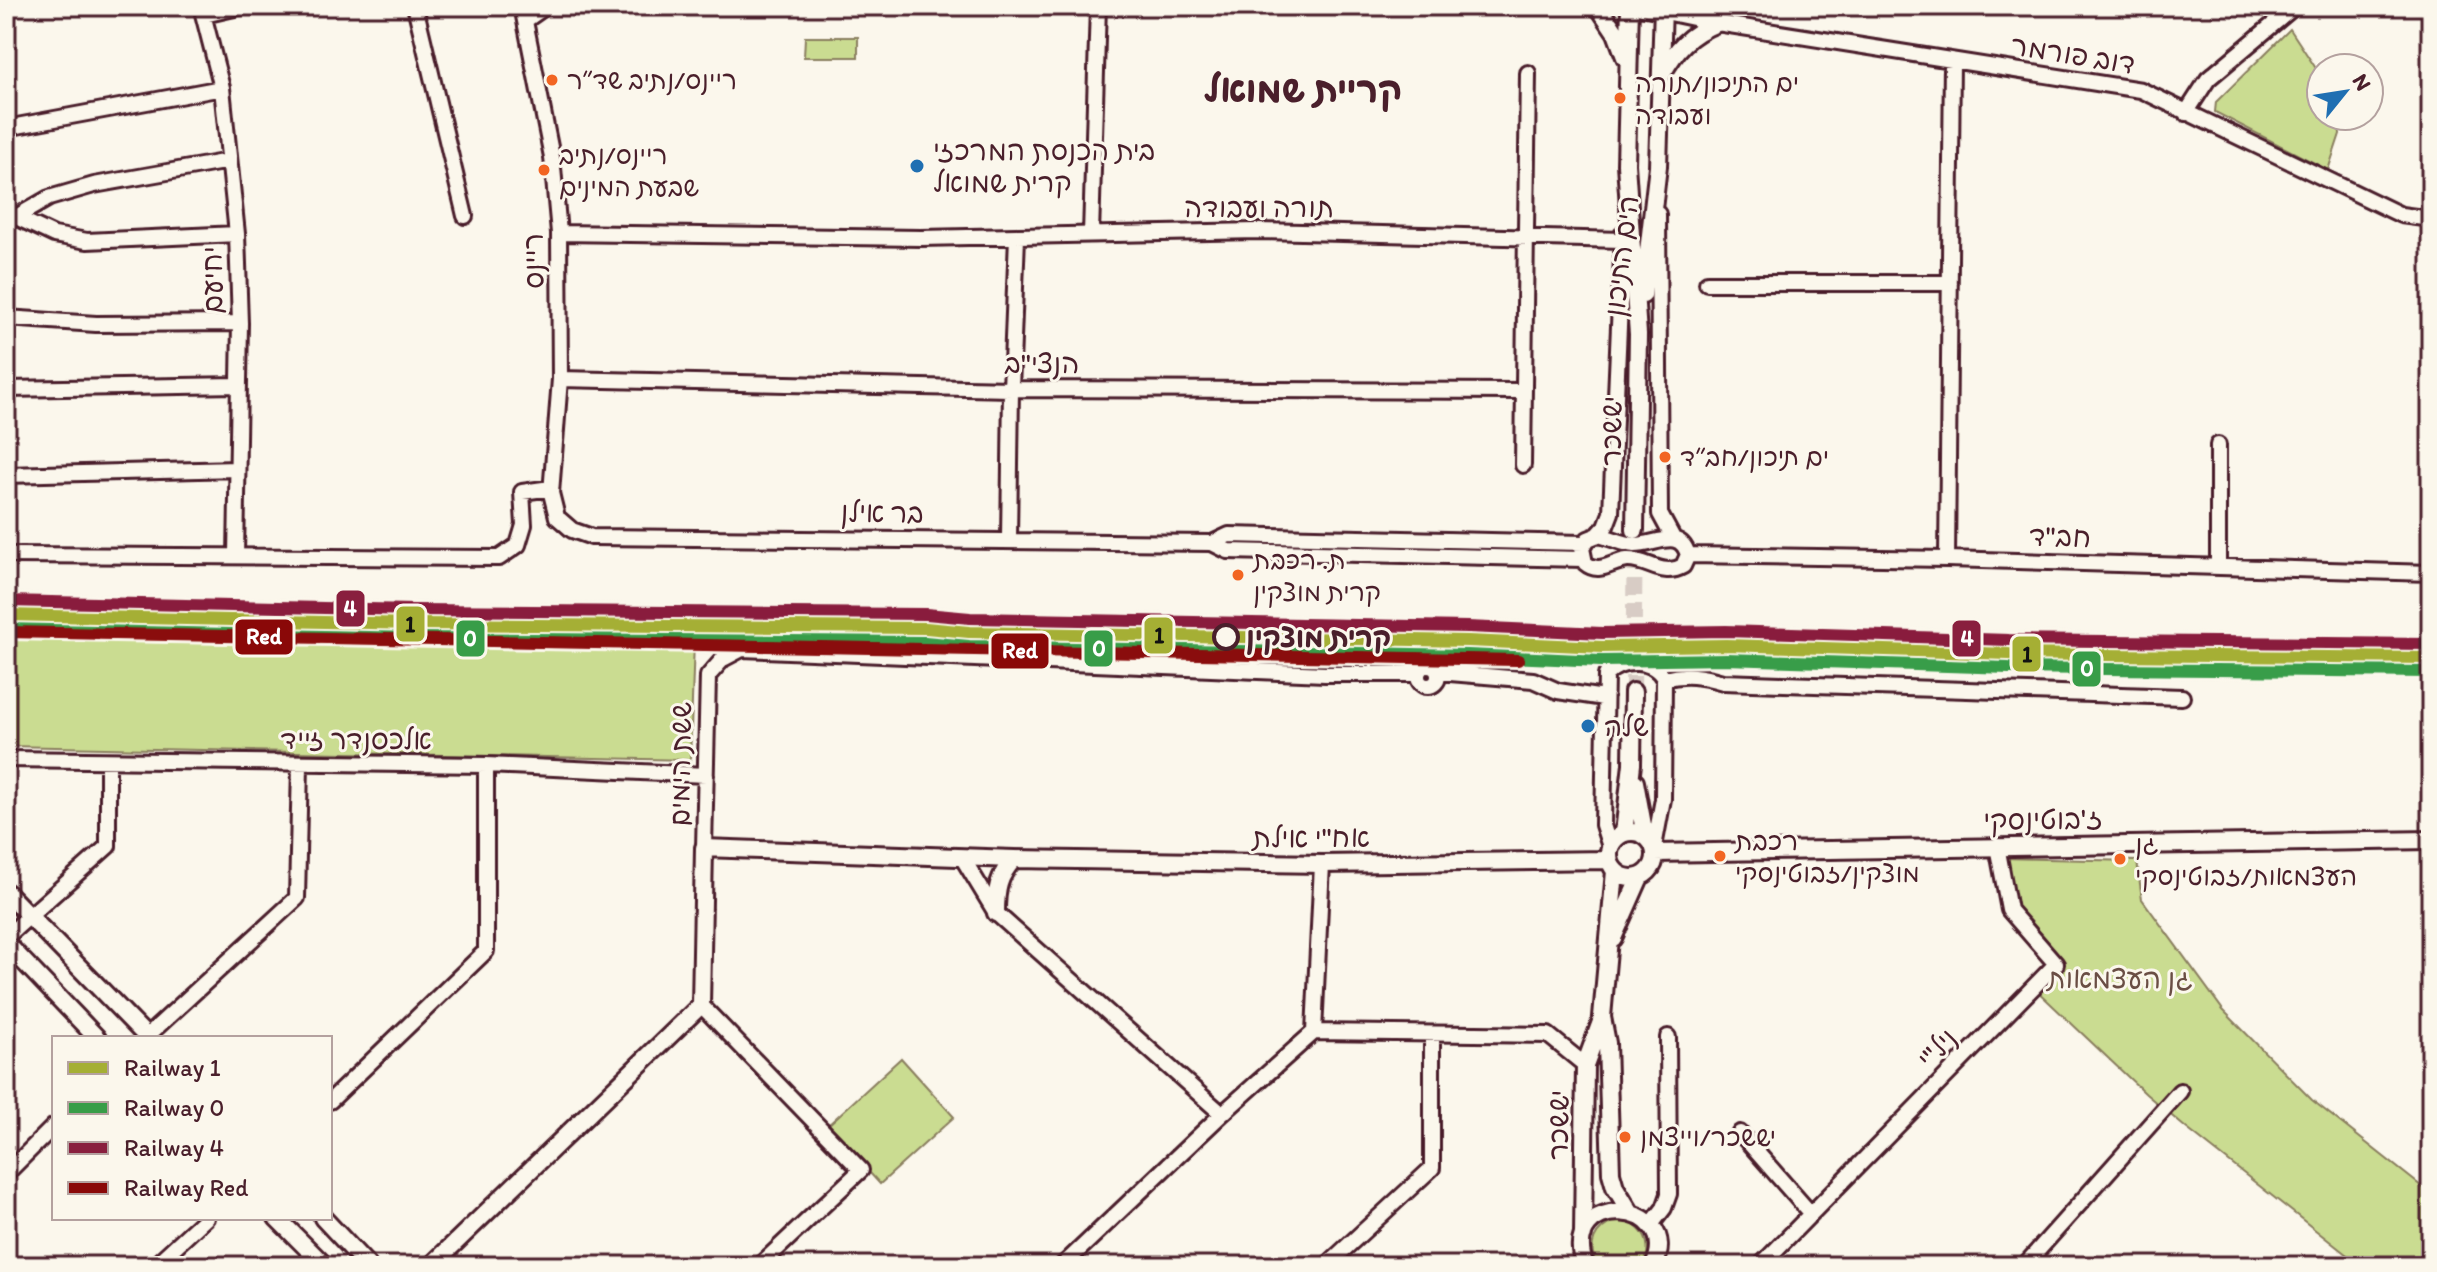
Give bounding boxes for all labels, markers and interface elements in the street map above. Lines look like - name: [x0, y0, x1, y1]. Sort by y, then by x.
- street label: דוב פורמר: [2009, 27, 2137, 81]
- north arrow: [2305, 52, 2385, 132]
- place label: ריינס/נתיב שד״ר: [567, 64, 737, 96]
- place label: ים התיכון/תורה ועבודה: [1635, 67, 1799, 131]
- district label: קריית שמואל: [1204, 68, 1402, 113]
- text: N: [2346, 69, 2377, 95]
- marker: ריינס/נתיב שד״ר: [544, 72, 560, 88]
- marker: ים התיכון/תורה ועבודה: [1612, 90, 1628, 106]
- place label: בית הכנסת המרכזי קרית שמואל: [933, 133, 1155, 199]
- place label: ריינס/נתיב שבעת המינים: [559, 139, 699, 203]
- marker: בית הכנסת המרכזי קרית שמואל: [908, 157, 926, 175]
- marker: ריינס/נתיב שבעת המינים: [536, 162, 552, 178]
- street label: תורה ועבודה: [1184, 190, 1334, 224]
- street label: הים התיכון: [1597, 193, 1646, 319]
- street label: ריינס: [516, 233, 550, 289]
- street label: יחיעם: [194, 246, 230, 314]
- street label: הנצי"ב: [1004, 346, 1080, 380]
- street label: יששכר: [1593, 396, 1629, 466]
- place label: ים תיכון/חב״ד: [1680, 441, 1829, 473]
- marker: ים תיכון/חב״ד: [1657, 449, 1673, 465]
- street label: בר אילן: [840, 494, 924, 531]
- street label: חב"ד: [2029, 518, 2091, 554]
- place label: ת. רכבת קרית מוצקין: [1251, 544, 1381, 608]
- marker: ת. רכבת קרית מוצקין: [1230, 567, 1246, 583]
- line badge: 4: [335, 589, 366, 628]
- text: 4: [343, 595, 357, 622]
- line badge: 1: [395, 605, 426, 643]
- text: 1: [405, 611, 416, 638]
- line badge: 1: [1143, 616, 1174, 655]
- line badge: Red: [234, 618, 294, 656]
- line badge: 0: [455, 619, 486, 658]
- line badge: 4: [1951, 619, 1982, 658]
- place label: קרית מוצקין: [1246, 620, 1391, 655]
- text: 1: [1154, 622, 1165, 649]
- text: Red: [246, 623, 283, 650]
- marker: קרית מוצקין: [1213, 624, 1239, 650]
- text: 0: [463, 625, 477, 652]
- text: 4: [1960, 625, 1974, 652]
- line badge: 0: [1083, 629, 1114, 668]
- line badge: Red: [990, 632, 1050, 670]
- text: 0: [1092, 635, 1106, 662]
- line badge: 1: [2011, 635, 2042, 673]
- text: Red: [1002, 637, 1039, 664]
- text: 1: [2022, 641, 2033, 668]
- line badge: 0: [2071, 650, 2102, 688]
- text: 0: [2080, 655, 2094, 682]
- street label: ששת הימים: [662, 701, 698, 827]
- place label: שלה: [1604, 709, 1649, 743]
- marker: שלה: [1579, 717, 1597, 735]
- street label: אלכסנדר זייד: [280, 722, 432, 756]
- street label: ז'בוטינסקי: [1983, 801, 2103, 838]
- street label: אח"י אילת: [1250, 820, 1370, 854]
- place label: רכבת מוצקין/זבוטינסקי: [1733, 825, 1920, 889]
- place label: גן העצמאות/זבוטינסקי: [2135, 828, 2357, 892]
- marker: רכבת מוצקין/זבוטינסקי: [1712, 848, 1728, 864]
- marker: גן העצמאות/זבוטינסקי: [2112, 851, 2128, 867]
- park label: גן העצמאות: [2045, 961, 2193, 996]
- street label: ניל"י: [1910, 1021, 1964, 1075]
- legend: [52, 1036, 332, 1220]
- text: Railway 1: [124, 1053, 221, 1082]
- street label: יששכר: [1540, 1090, 1576, 1160]
- text: Railway 0: [124, 1093, 224, 1122]
- place label: יששכר/וייצמן: [1640, 1121, 1776, 1153]
- marker: יששכר/וייצמן: [1617, 1129, 1633, 1145]
- text: Railway 4: [124, 1133, 224, 1162]
- text: Railway Red: [124, 1173, 249, 1202]

